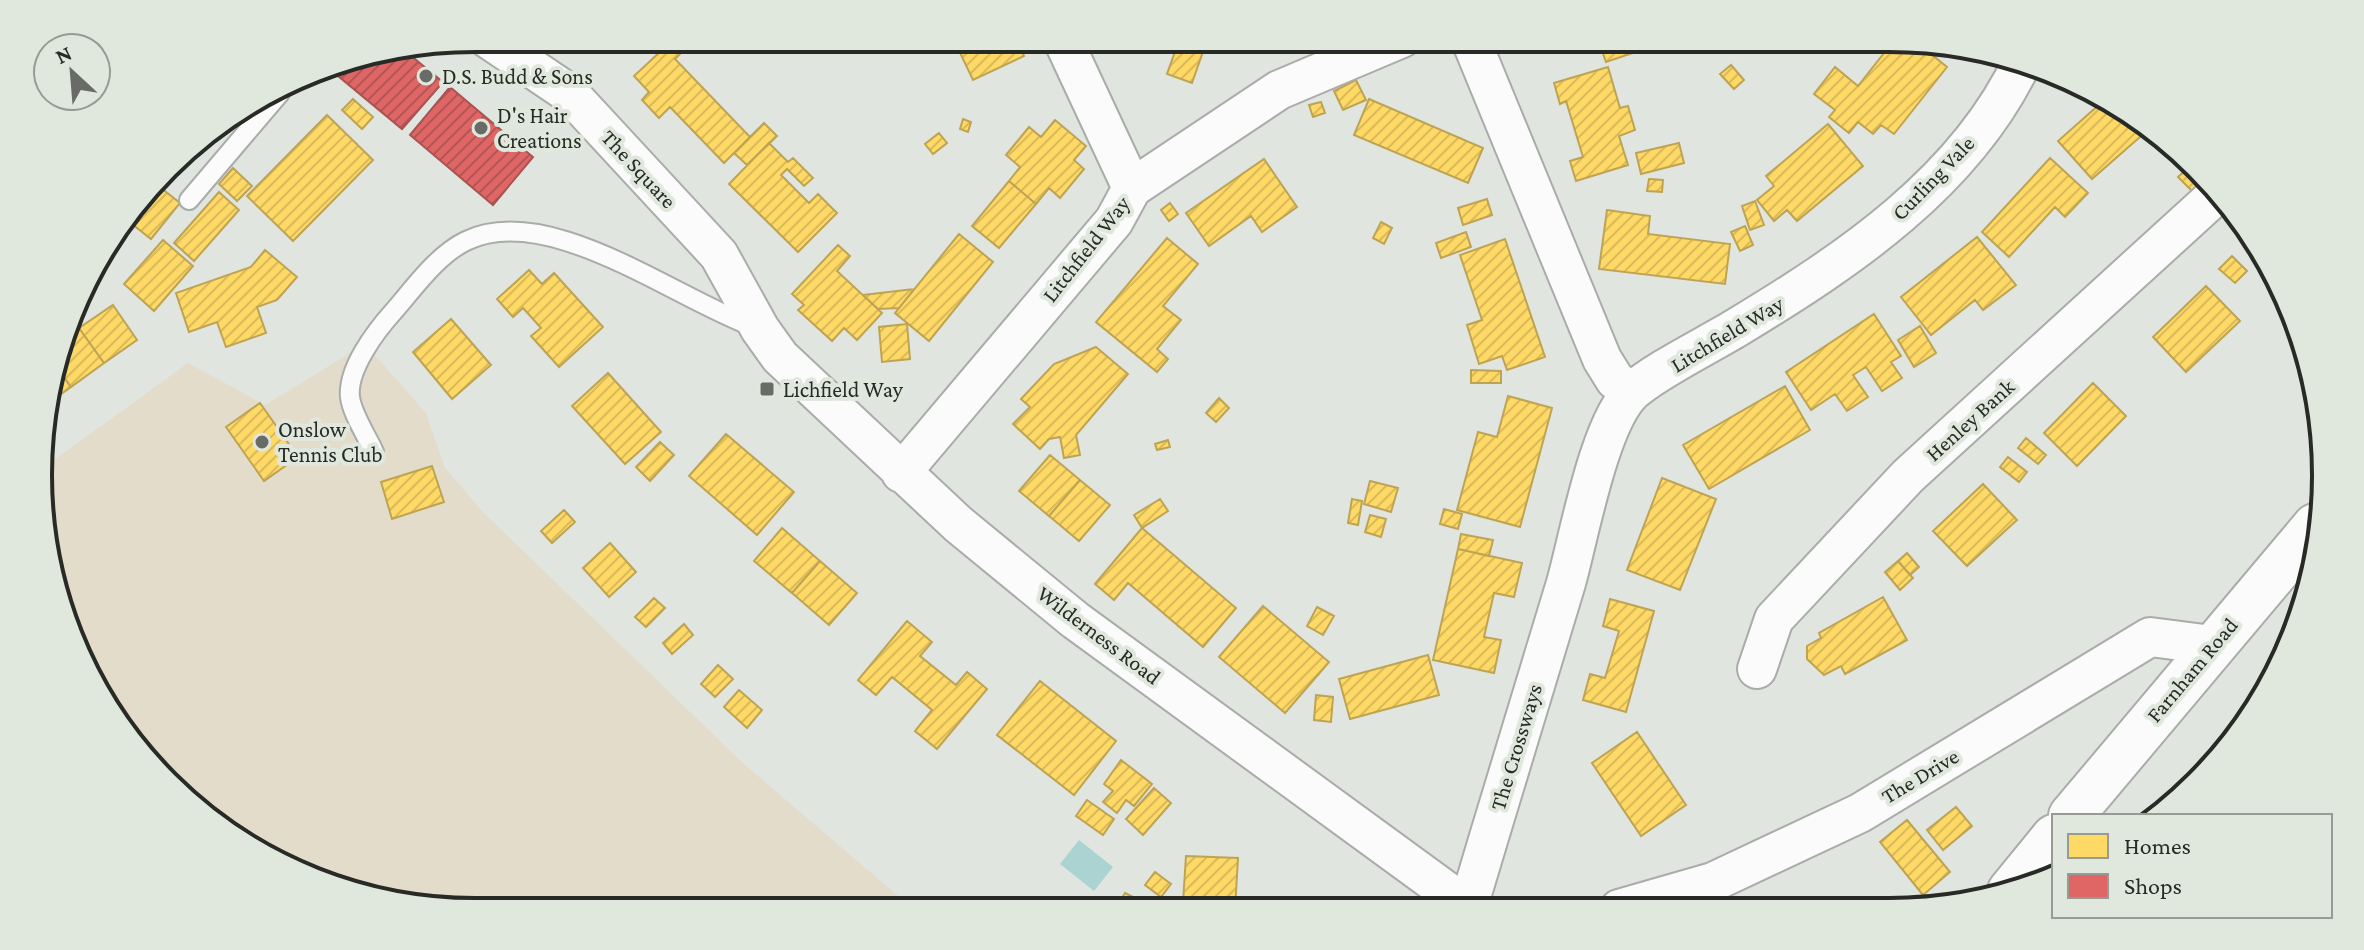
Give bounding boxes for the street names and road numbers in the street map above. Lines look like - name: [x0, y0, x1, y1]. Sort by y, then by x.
- street label: The Square: [596, 125, 682, 213]
- street label: Curling Vale: [1887, 131, 1979, 225]
- street label: Litchfield Way: [1037, 191, 1135, 307]
- street label: Litchfield Way: [1666, 290, 1789, 377]
- street label: Henley Bank: [1921, 374, 2020, 466]
- street label: Wilderness Road: [1032, 580, 1166, 690]
- street label: Farnham Road: [2141, 612, 2243, 727]
- street label: The Crossways: [1485, 681, 1547, 813]
- street label: The Drive: [1877, 743, 1963, 809]

